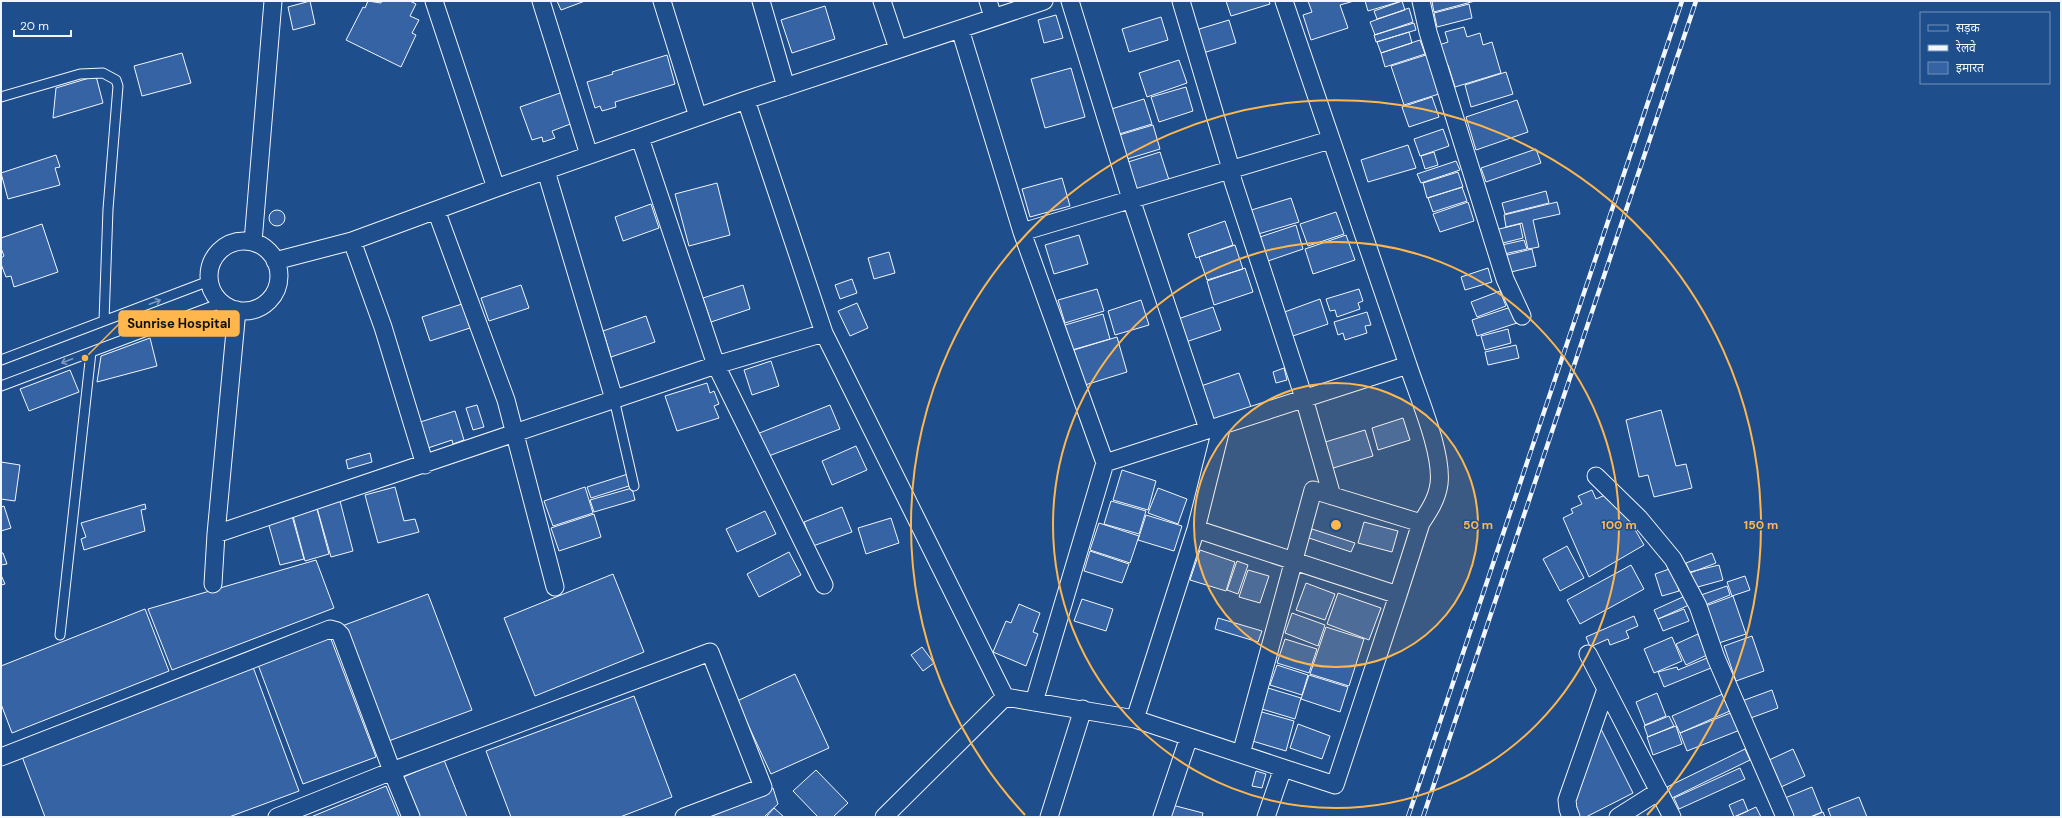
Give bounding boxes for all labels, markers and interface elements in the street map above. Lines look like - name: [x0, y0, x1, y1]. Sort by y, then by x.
- scale bar: [14, 12, 71, 38]
- legend: [1920, 12, 2050, 84]
- text: 20 m: [20, 18, 49, 34]
- text: सड़क: [1956, 20, 1981, 36]
- text: रेलवे: [1956, 40, 1976, 56]
- text: इमारत: [1956, 60, 1985, 76]
- one-way arrow: [149, 297, 161, 305]
- callout: Sunrise Hospital: [119, 311, 239, 336]
- text: Sunrise Hospital: [127, 315, 231, 332]
- one-way arrow: [61, 357, 73, 365]
- text: 50 m: [1463, 517, 1493, 533]
- text: 100 m: [1601, 517, 1637, 533]
- text: 150 m: [1744, 517, 1778, 533]
- centre of rings: [1329, 518, 1343, 532]

